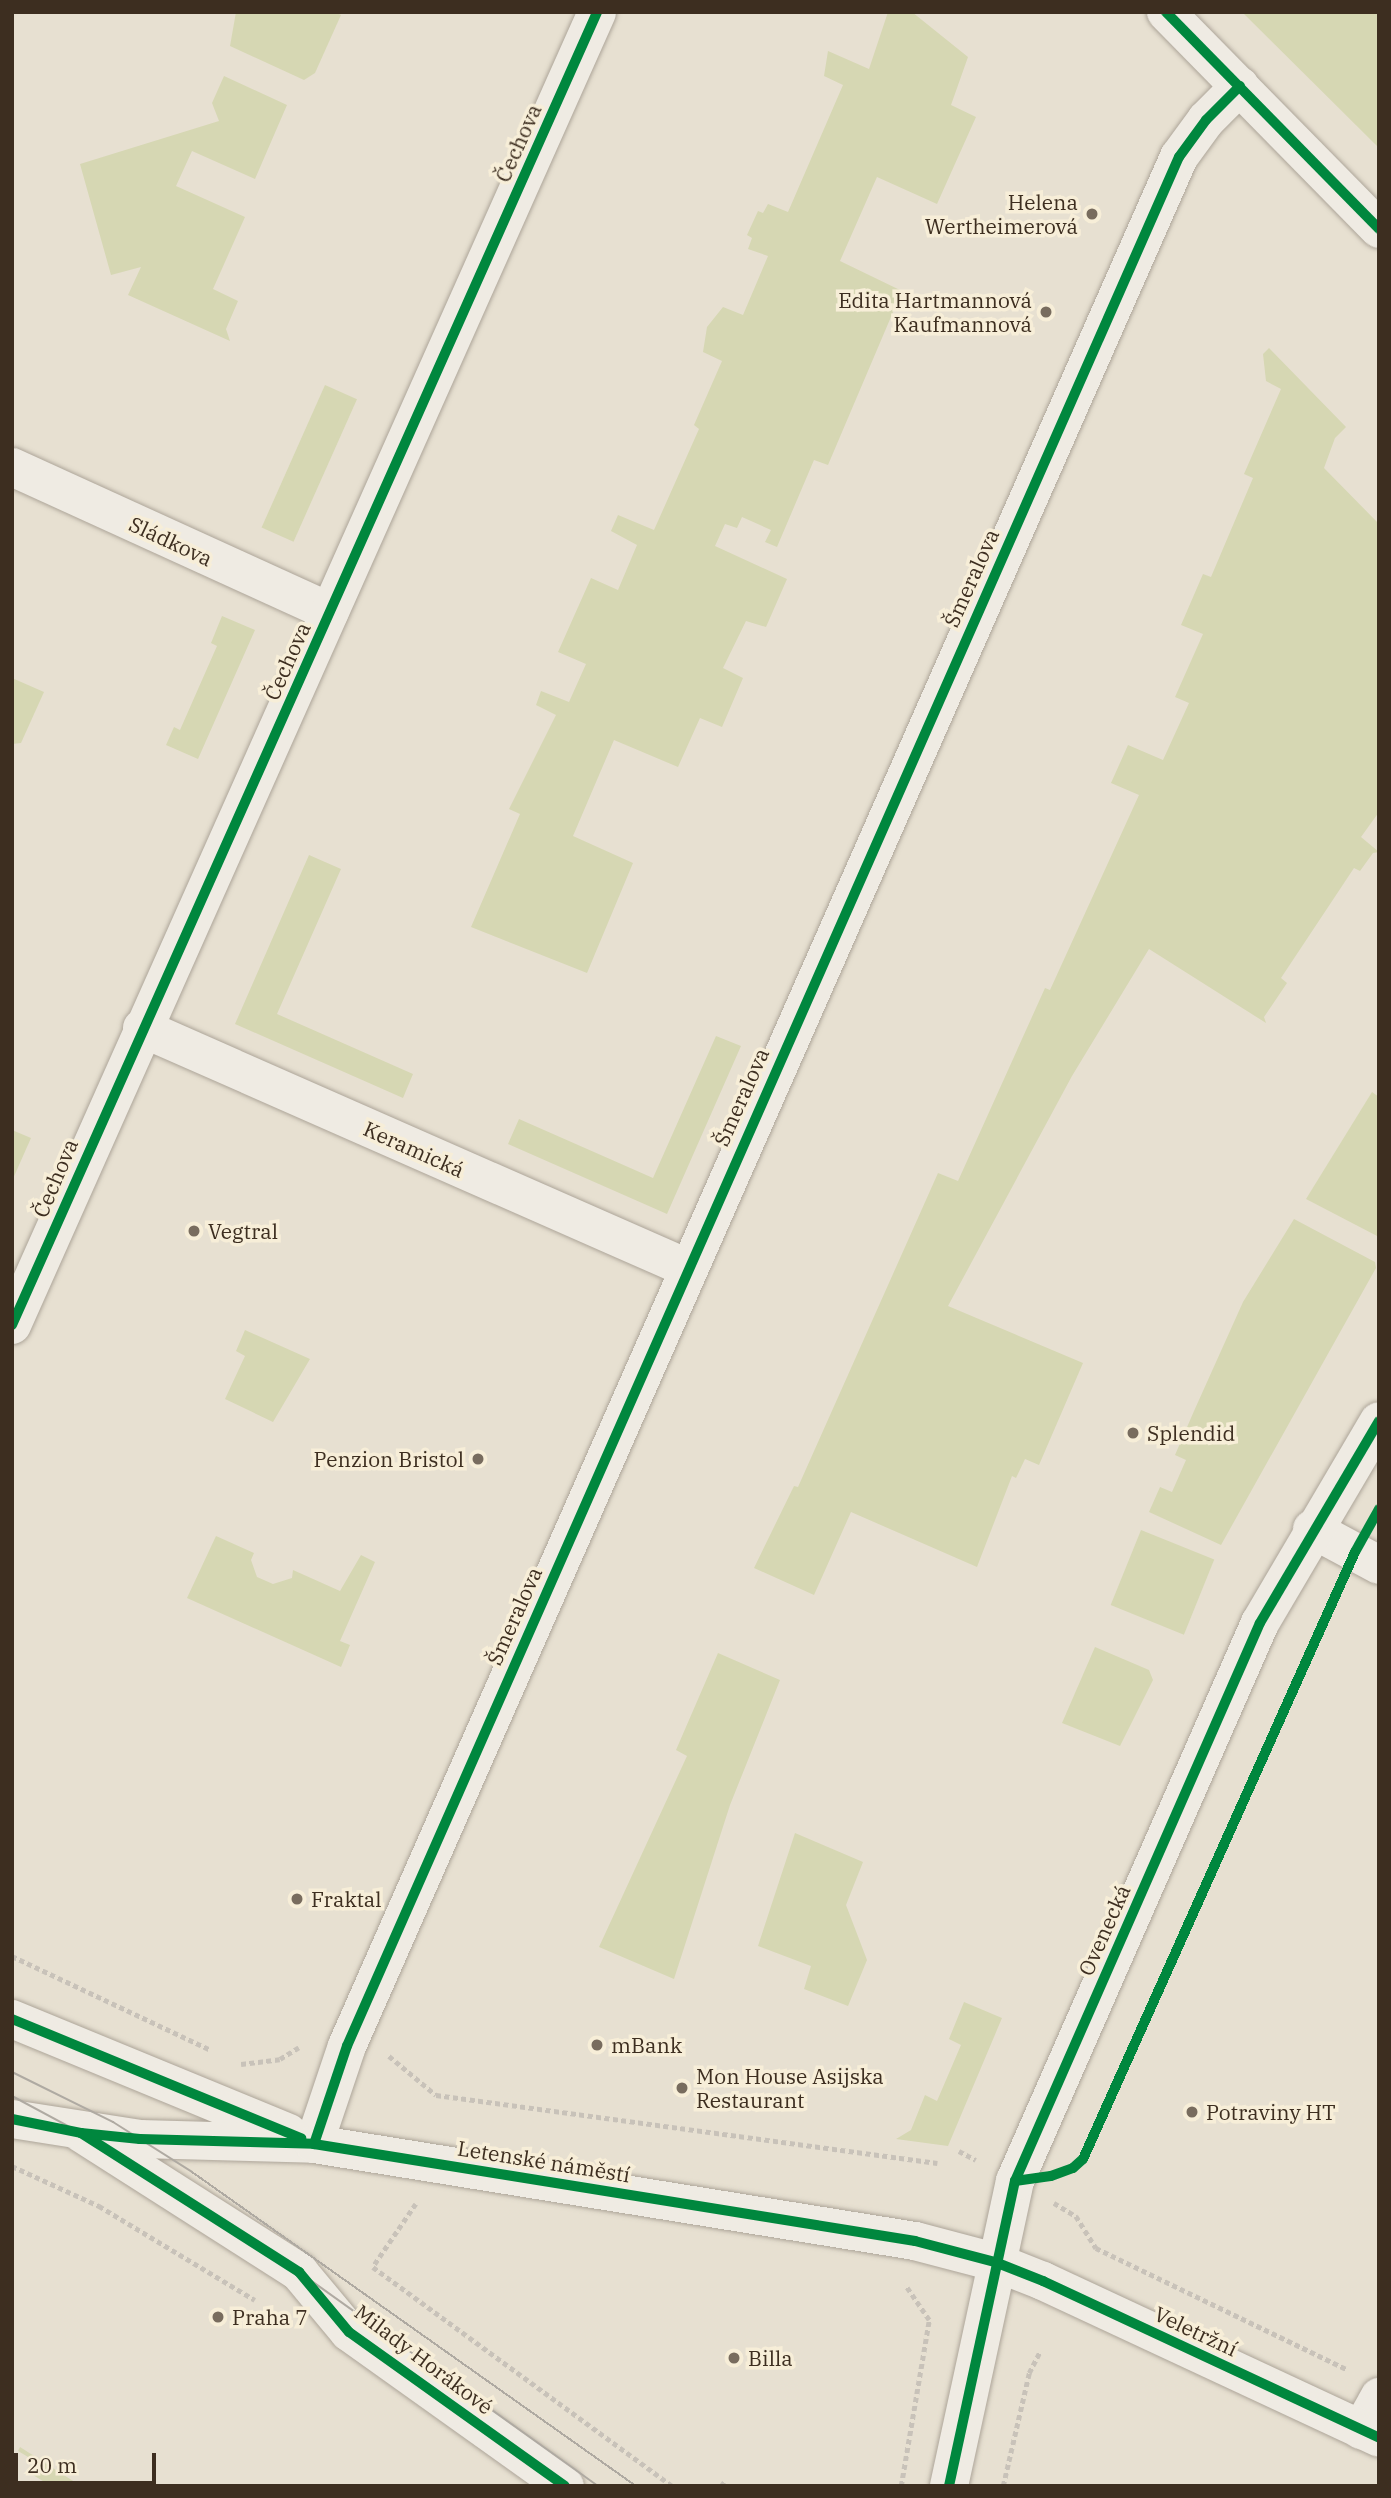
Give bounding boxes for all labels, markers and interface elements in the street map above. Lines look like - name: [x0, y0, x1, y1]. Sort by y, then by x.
- street label: Čechova: [490, 100, 546, 186]
- place label: Helena Wertheimerová: [925, 189, 1078, 239]
- marker: Helena Wertheimerová: [1084, 206, 1100, 222]
- place label: Edita Hartmannová Kaufmannová: [838, 287, 1032, 337]
- marker: Edita Hartmannová Kaufmannová: [1038, 304, 1054, 320]
- street label: Sládkova: [125, 511, 217, 571]
- street label: Šmeralova: [938, 525, 1004, 631]
- street label: Čechova: [259, 618, 315, 704]
- street label: Šmeralova: [708, 1044, 774, 1150]
- street label: Keramická: [360, 1116, 468, 1182]
- street label: Čechova: [27, 1135, 83, 1221]
- place label: Vegtral: [208, 1218, 278, 1244]
- marker: Vegtral: [186, 1223, 202, 1239]
- place label: Splendid: [1147, 1420, 1235, 1446]
- marker: Splendid: [1125, 1425, 1141, 1441]
- place label: Penzion Bristol: [314, 1446, 464, 1472]
- marker: Penzion Bristol: [470, 1451, 486, 1467]
- street label: Šmeralova: [481, 1563, 547, 1669]
- street label: Ovenecká: [1073, 1881, 1135, 1979]
- place label: Fraktal: [311, 1886, 382, 1912]
- marker: Fraktal: [289, 1891, 305, 1907]
- place label: mBank: [611, 2032, 682, 2058]
- marker: mBank: [589, 2037, 605, 2053]
- place label: Mon House Asijska Restaurant: [696, 2063, 884, 2113]
- marker: Mon House Asijska Restaurant: [674, 2080, 690, 2096]
- place label: Potraviny HT: [1206, 2099, 1336, 2125]
- marker: Potraviny HT: [1184, 2104, 1200, 2120]
- street label: Letenské náměstí: [456, 2135, 632, 2187]
- street label: Milady Horákové: [350, 2299, 498, 2419]
- street label: Veletržní: [1150, 2301, 1242, 2361]
- place label: Praha 7: [232, 2304, 308, 2330]
- marker: Praha 7: [210, 2309, 226, 2325]
- place label: Billa: [748, 2345, 793, 2371]
- marker: Billa: [726, 2350, 742, 2366]
- scale bar: [18, 2438, 159, 2482]
- text: 20 m: [27, 2451, 77, 2479]

